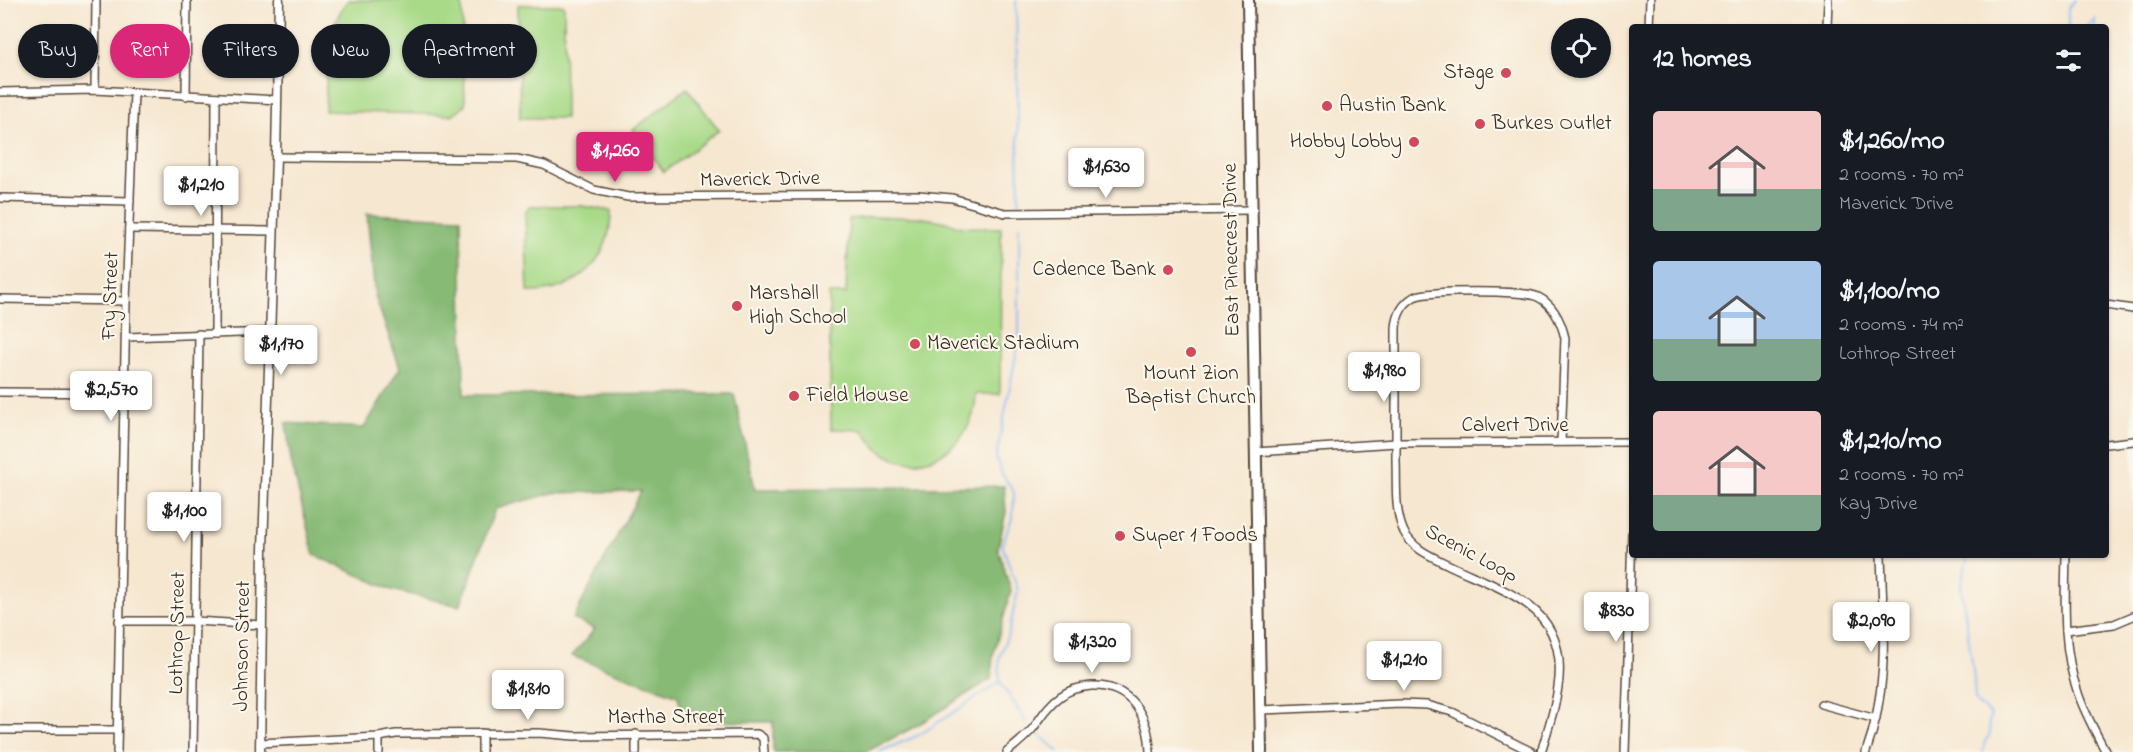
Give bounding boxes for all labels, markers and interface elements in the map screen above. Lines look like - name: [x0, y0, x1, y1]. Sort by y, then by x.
- map controls: [1551, 18, 1611, 78]
- button: locate: [1551, 18, 1611, 78]
- chip: Buy: [18, 24, 98, 78]
- chip: Rent: [110, 24, 190, 78]
- chip: Filters: [202, 24, 299, 78]
- chip: New: [311, 24, 390, 78]
- chip: Apartment: [402, 24, 537, 78]
- text: 12 homes: [1653, 41, 1752, 79]
- icon: filters: [2052, 44, 2085, 77]
- place label: Stage: [1443, 58, 1495, 90]
- marker: Stage: [1499, 66, 1513, 80]
- place label: Austin Bank: [1339, 91, 1447, 121]
- marker: Austin Bank: [1320, 99, 1334, 113]
- place label: Burkes Outlet: [1491, 109, 1612, 139]
- marker: Burkes Outlet: [1473, 117, 1487, 131]
- text: $1,260/mo: [1839, 123, 1945, 161]
- place label: Hobby Lobby: [1290, 127, 1402, 159]
- pin: $1,260: [566, 132, 664, 183]
- marker: Hobby Lobby: [1407, 135, 1421, 149]
- icon: home: [1701, 135, 1773, 207]
- text: $1,260: [590, 137, 640, 166]
- pin: $1,630: [1057, 148, 1155, 199]
- text: $1,630: [1082, 153, 1130, 182]
- text: 2 rooms · 70 m²: [1839, 161, 1964, 190]
- street label: East Pinecrest Drive: [1215, 162, 1249, 337]
- street label: Maverick Drive: [700, 164, 821, 196]
- pin: $1,210: [152, 166, 250, 217]
- text: $1,210: [178, 171, 224, 200]
- text: Maverick Drive: [1839, 190, 1953, 219]
- street label: Fry Street: [94, 251, 130, 342]
- place label: Cadence Bank: [1033, 255, 1157, 285]
- marker: Cadence Bank: [1161, 263, 1175, 277]
- text: $1,100/mo: [1839, 273, 1940, 311]
- place label: Marshall High School: [749, 279, 846, 335]
- icon: home: [1701, 285, 1773, 357]
- marker: Marshall High School: [730, 299, 744, 313]
- text: 2 rooms · 74 m²: [1839, 311, 1964, 340]
- pin: $1,170: [232, 325, 330, 376]
- place label: Maverick Stadium: [927, 329, 1079, 359]
- text: $1,170: [258, 330, 304, 359]
- marker: Maverick Stadium: [908, 337, 922, 351]
- text: Lothrop Street: [1839, 340, 1956, 369]
- marker: Mount Zion Baptist Church: [1184, 345, 1198, 359]
- pin: $1,980: [1335, 352, 1433, 403]
- text: $1,980: [1362, 357, 1406, 386]
- place label: Mount Zion Baptist Church: [1125, 359, 1256, 413]
- pin: $2,570: [62, 371, 160, 422]
- text: $2,570: [84, 376, 138, 405]
- place label: Field House: [805, 381, 909, 411]
- marker: Field House: [787, 389, 801, 403]
- street label: Calvert Drive: [1461, 411, 1569, 441]
- text: $1,210/mo: [1839, 423, 1942, 461]
- icon: home: [1701, 435, 1773, 507]
- text: 2 rooms · 70 m²: [1839, 461, 1964, 490]
- text: Kay Drive: [1839, 490, 1917, 519]
- pin: $1,100: [135, 492, 233, 543]
- text: $1,100: [161, 497, 207, 526]
- street label: Scenic Loop: [1419, 517, 1523, 591]
- place label: Super 1 Foods: [1132, 521, 1258, 551]
- marker: Super 1 Foods: [1113, 529, 1127, 543]
- street label: Lothrop Street: [162, 571, 194, 695]
- street label: Johnson Street: [227, 580, 259, 712]
- pin: $830: [1580, 592, 1652, 643]
- text: $830: [1598, 597, 1634, 626]
- pin: $2,090: [1822, 602, 1920, 653]
- text: $2,090: [1847, 607, 1895, 636]
- pin: $1,320: [1043, 623, 1141, 674]
- text: $1,320: [1068, 628, 1116, 657]
- pin: $1,210: [1355, 641, 1453, 692]
- text: $1,210: [1381, 646, 1427, 675]
- pin: $1,810: [479, 670, 577, 721]
- text: $1,810: [506, 675, 550, 704]
- street label: Martha Street: [607, 703, 725, 733]

